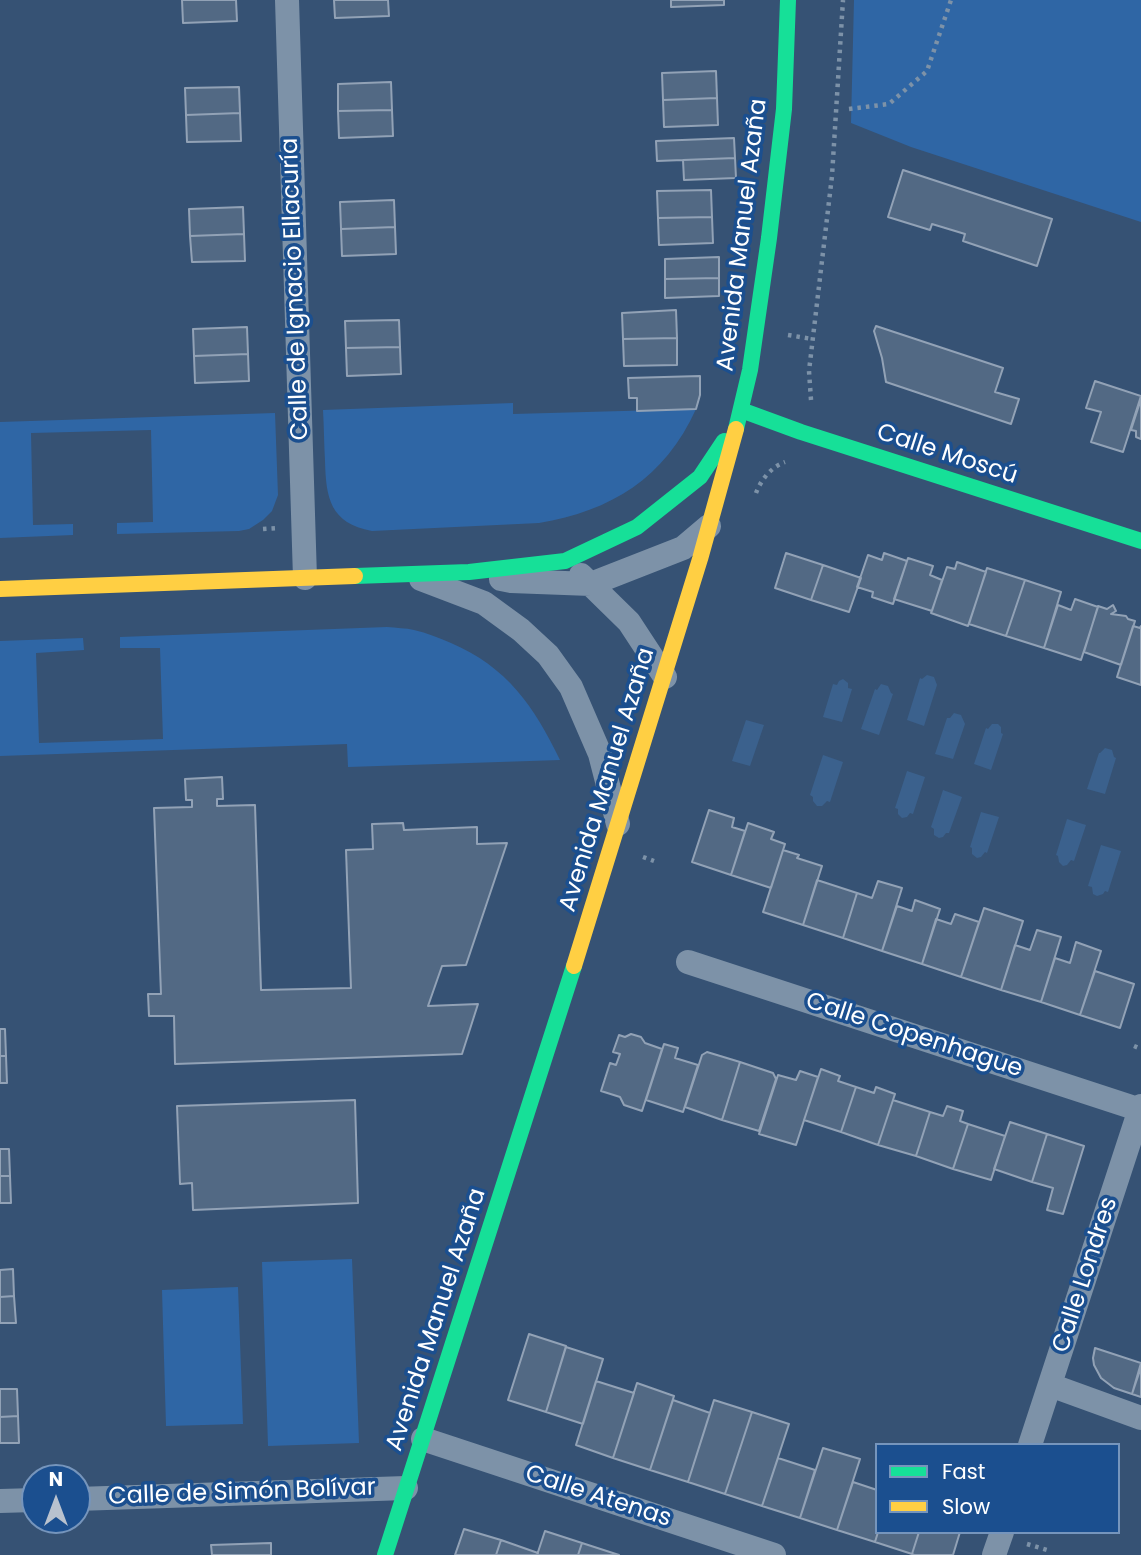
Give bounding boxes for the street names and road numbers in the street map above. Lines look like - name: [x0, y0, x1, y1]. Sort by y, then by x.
- street label: Avenida Manuel Azaña: [712, 97, 774, 373]
- street label: Calle de Ignacio Ellacuría: [276, 137, 316, 441]
- street label: Calle Moscú: [873, 419, 1021, 491]
- street label: Avenida Manuel Azaña: [554, 645, 662, 915]
- street label: Calle Copenhague: [802, 987, 1026, 1085]
- street label: Avenida Manuel Azaña: [381, 1185, 493, 1455]
- street label: Calle Londres: [1047, 1194, 1125, 1356]
- street label: Calle Atenas: [521, 1460, 675, 1534]
- street label: Calle de Simón Bolívar: [108, 1474, 376, 1512]

